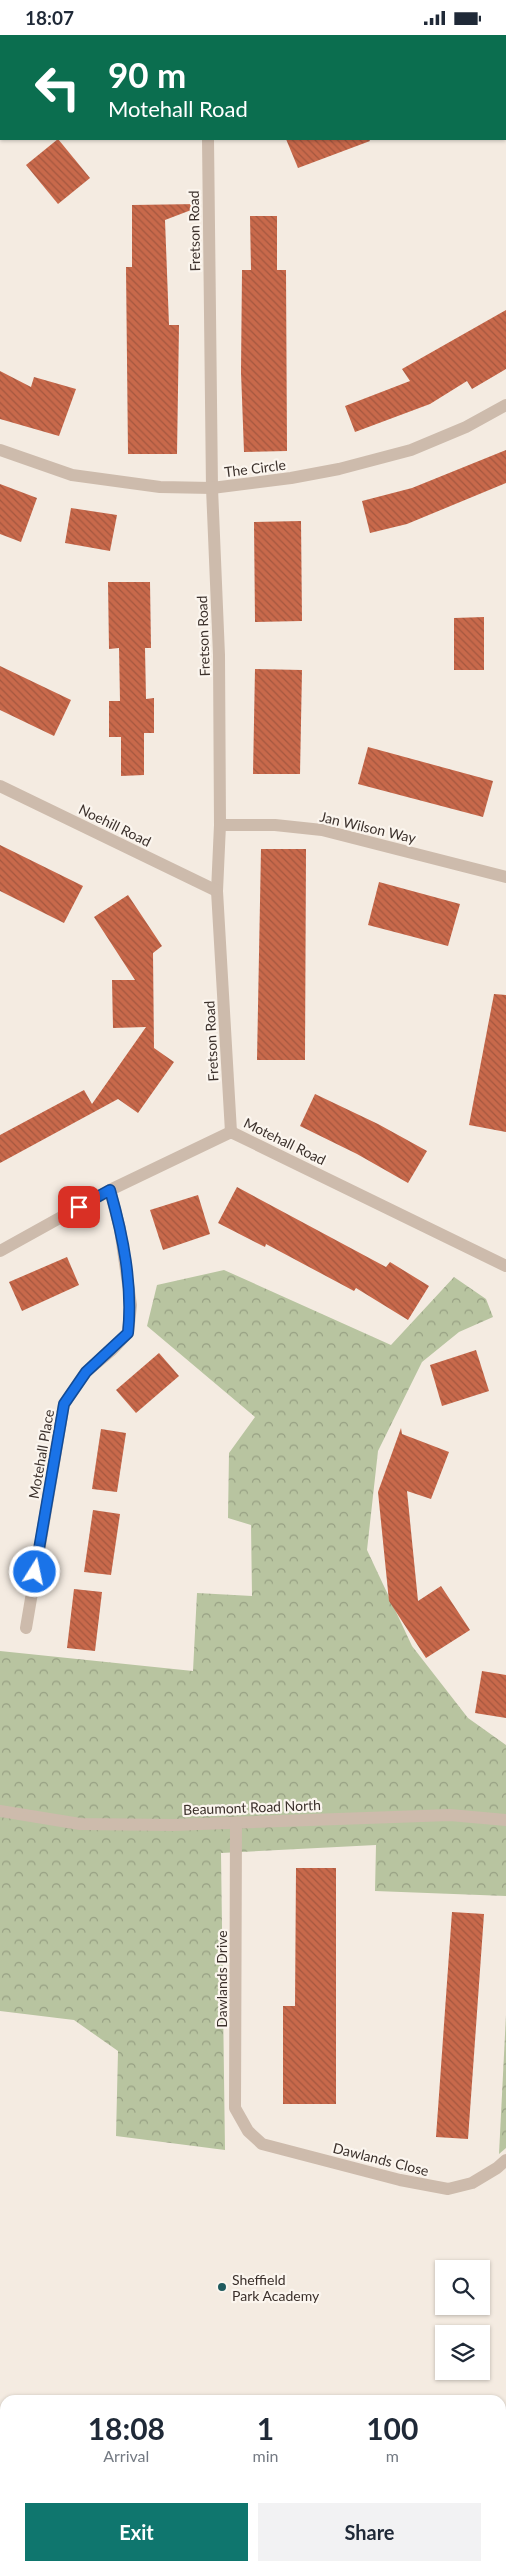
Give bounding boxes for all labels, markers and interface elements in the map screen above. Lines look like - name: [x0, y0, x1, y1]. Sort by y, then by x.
- text: 18:07: [25, 6, 74, 29]
- text: 90 m: [108, 53, 186, 95]
- icon: left: [25, 55, 90, 120]
- text: Motehall Road: [108, 95, 248, 122]
- street label: Fretson Road: [185, 190, 203, 272]
- street label: The Circle: [223, 456, 287, 480]
- street label: Fretson Road: [193, 595, 213, 677]
- street label: Noehill Road: [76, 800, 154, 850]
- street label: Jan Wilson Way: [318, 808, 418, 846]
- street label: Fretson Road: [200, 1000, 222, 1082]
- street label: Motehall Road: [241, 1114, 329, 1168]
- pin: [58, 1186, 100, 1228]
- icon: arrive: [65, 1193, 93, 1221]
- street label: Motehall Place: [25, 1408, 57, 1500]
- position arrow: [8, 1545, 60, 1597]
- street label: Beaumont Road North: [183, 1796, 321, 1818]
- street label: Dawlands Drive: [213, 1930, 230, 2028]
- street label: Dawlands Close: [331, 2139, 431, 2179]
- map controls: [435, 2260, 490, 2380]
- button: search: [435, 2260, 490, 2315]
- place label: Sheffield Park Academy: [232, 2271, 320, 2304]
- marker: Sheffield Park Academy: [216, 2281, 228, 2293]
- button: layers: [435, 2325, 490, 2380]
- text: 18:08: [88, 2410, 165, 2446]
- text: 1: [257, 2410, 274, 2446]
- text: 100: [366, 2410, 418, 2446]
- text: Arrival: [103, 2446, 149, 2465]
- text: min: [253, 2446, 279, 2465]
- text: m: [386, 2446, 399, 2465]
- button: Exit: [25, 2503, 248, 2561]
- button: Share: [258, 2503, 481, 2561]

